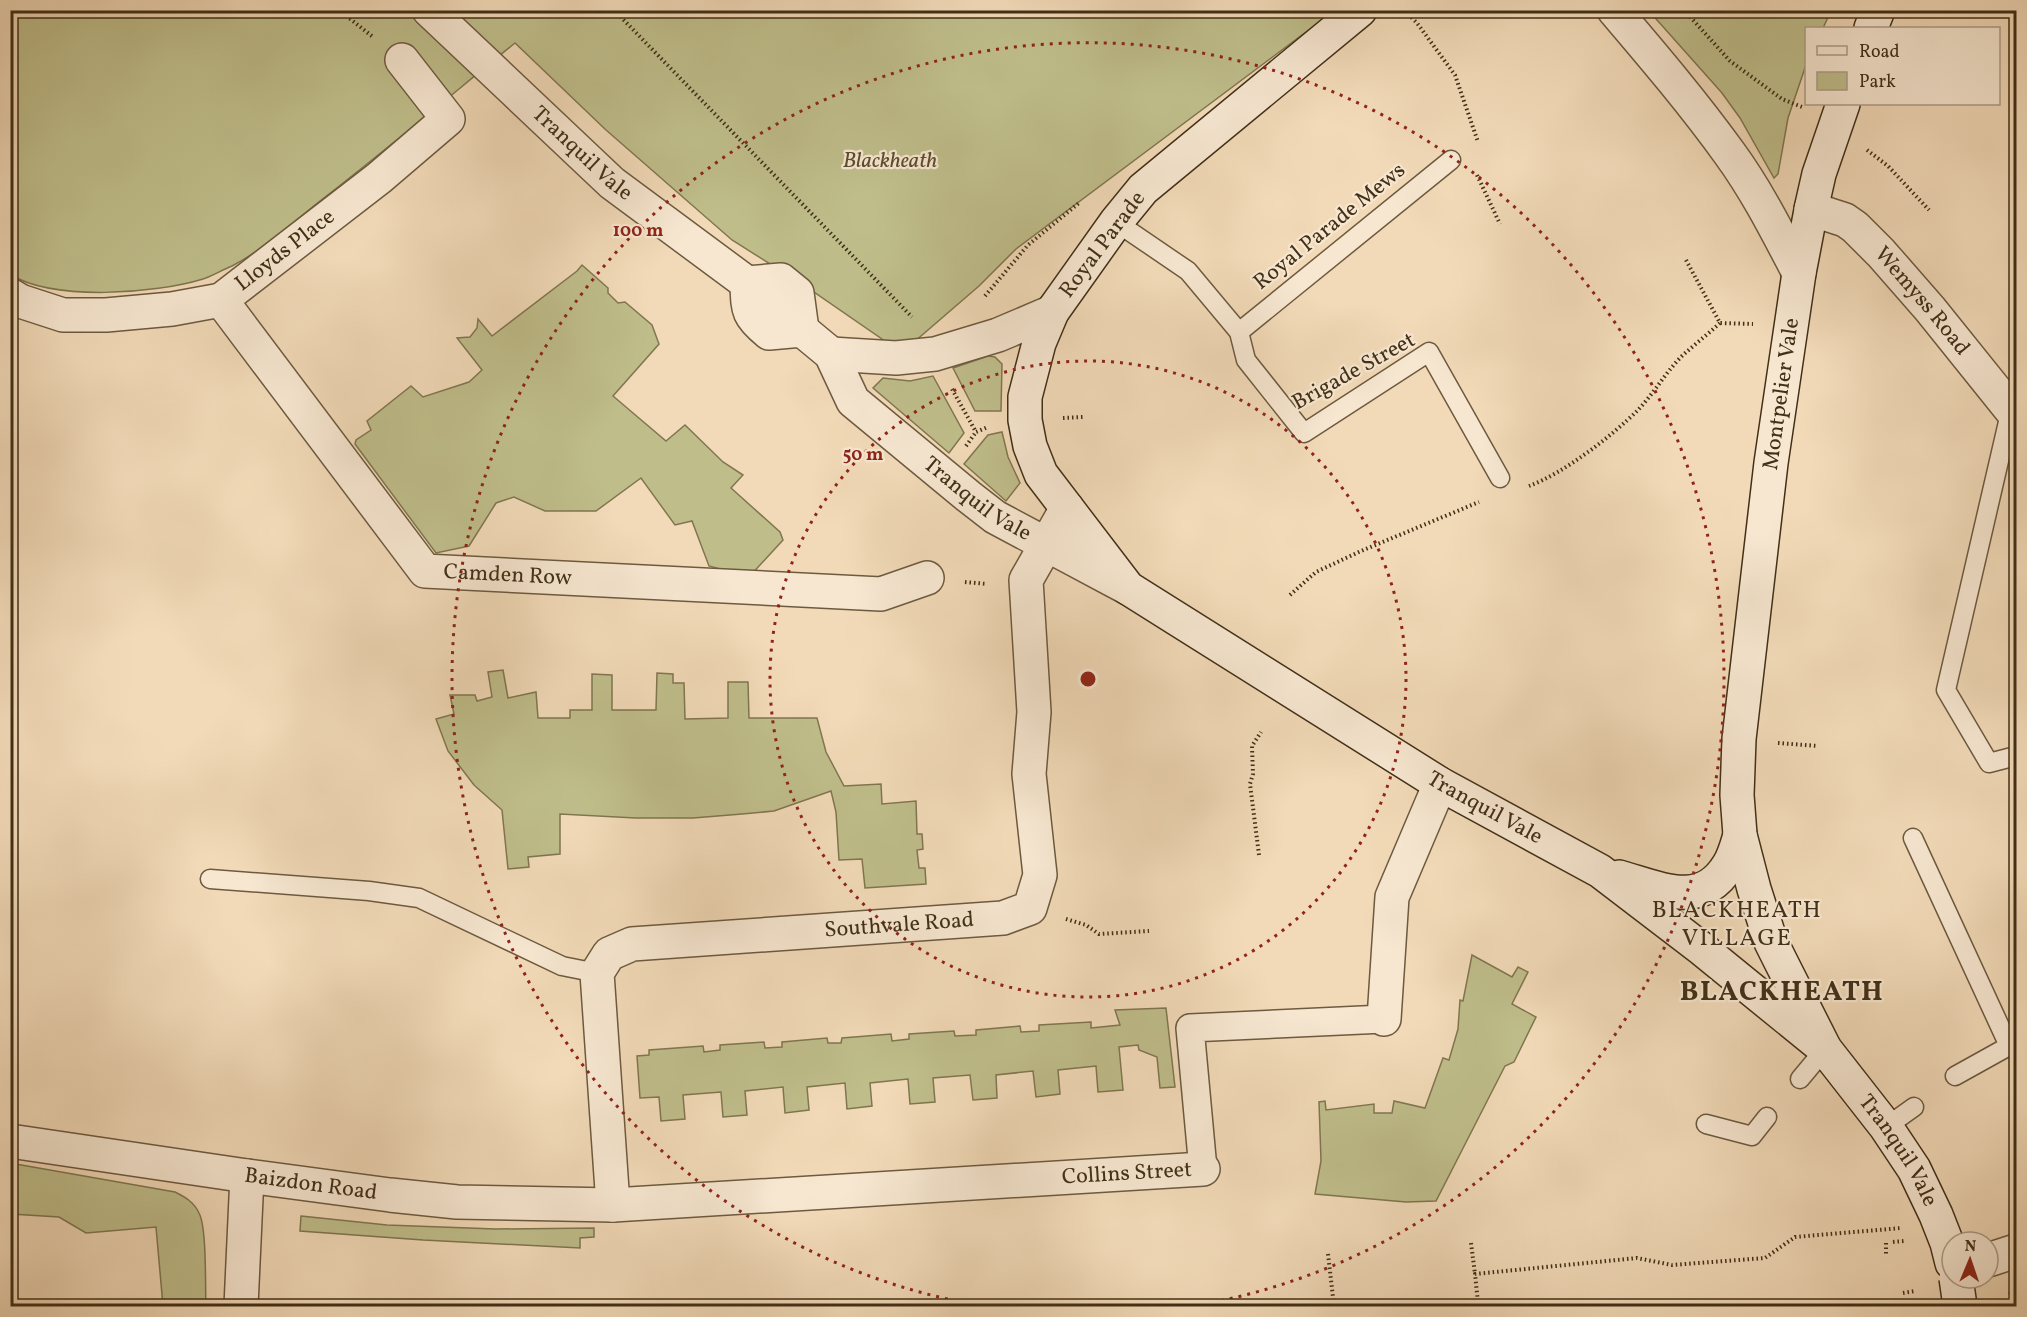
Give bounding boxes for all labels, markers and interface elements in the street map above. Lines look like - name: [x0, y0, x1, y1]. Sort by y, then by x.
- legend: [1805, 27, 2000, 105]
- text: Road: [1859, 40, 1900, 65]
- text: Park: [1859, 70, 1896, 95]
- street label: Tranquil Vale: [525, 99, 639, 209]
- park label: Blackheath: [843, 146, 937, 177]
- street label: Royal Parade Mews: [1247, 156, 1413, 298]
- street label: Royal Parade: [1052, 185, 1154, 305]
- street label: Lloyds Place: [229, 202, 342, 299]
- text: 100 m: [613, 219, 663, 244]
- street label: Wemyss Road: [1867, 240, 1977, 362]
- street label: Montpelier Vale: [1756, 316, 1808, 472]
- street label: Brigade Street: [1287, 325, 1422, 419]
- text: 50 m: [843, 443, 883, 468]
- street label: Tranquil Vale: [916, 449, 1037, 549]
- street label: Camden Row: [443, 556, 573, 594]
- centre of rings: [1078, 669, 1098, 689]
- street label: Tranquil Vale: [1421, 764, 1548, 852]
- district label: BLACKHEATH VILLAGE: [1652, 894, 1822, 956]
- street label: Southvale Road: [823, 905, 975, 946]
- district label: BLACKHEATH: [1680, 973, 1884, 1012]
- street label: Tranquil Vale: [1851, 1088, 1945, 1212]
- street label: Collins Street: [1061, 1154, 1193, 1193]
- street label: Baizdon Road: [243, 1160, 379, 1209]
- north arrow: [1940, 1230, 2000, 1290]
- text: N: [1964, 1236, 1977, 1258]

